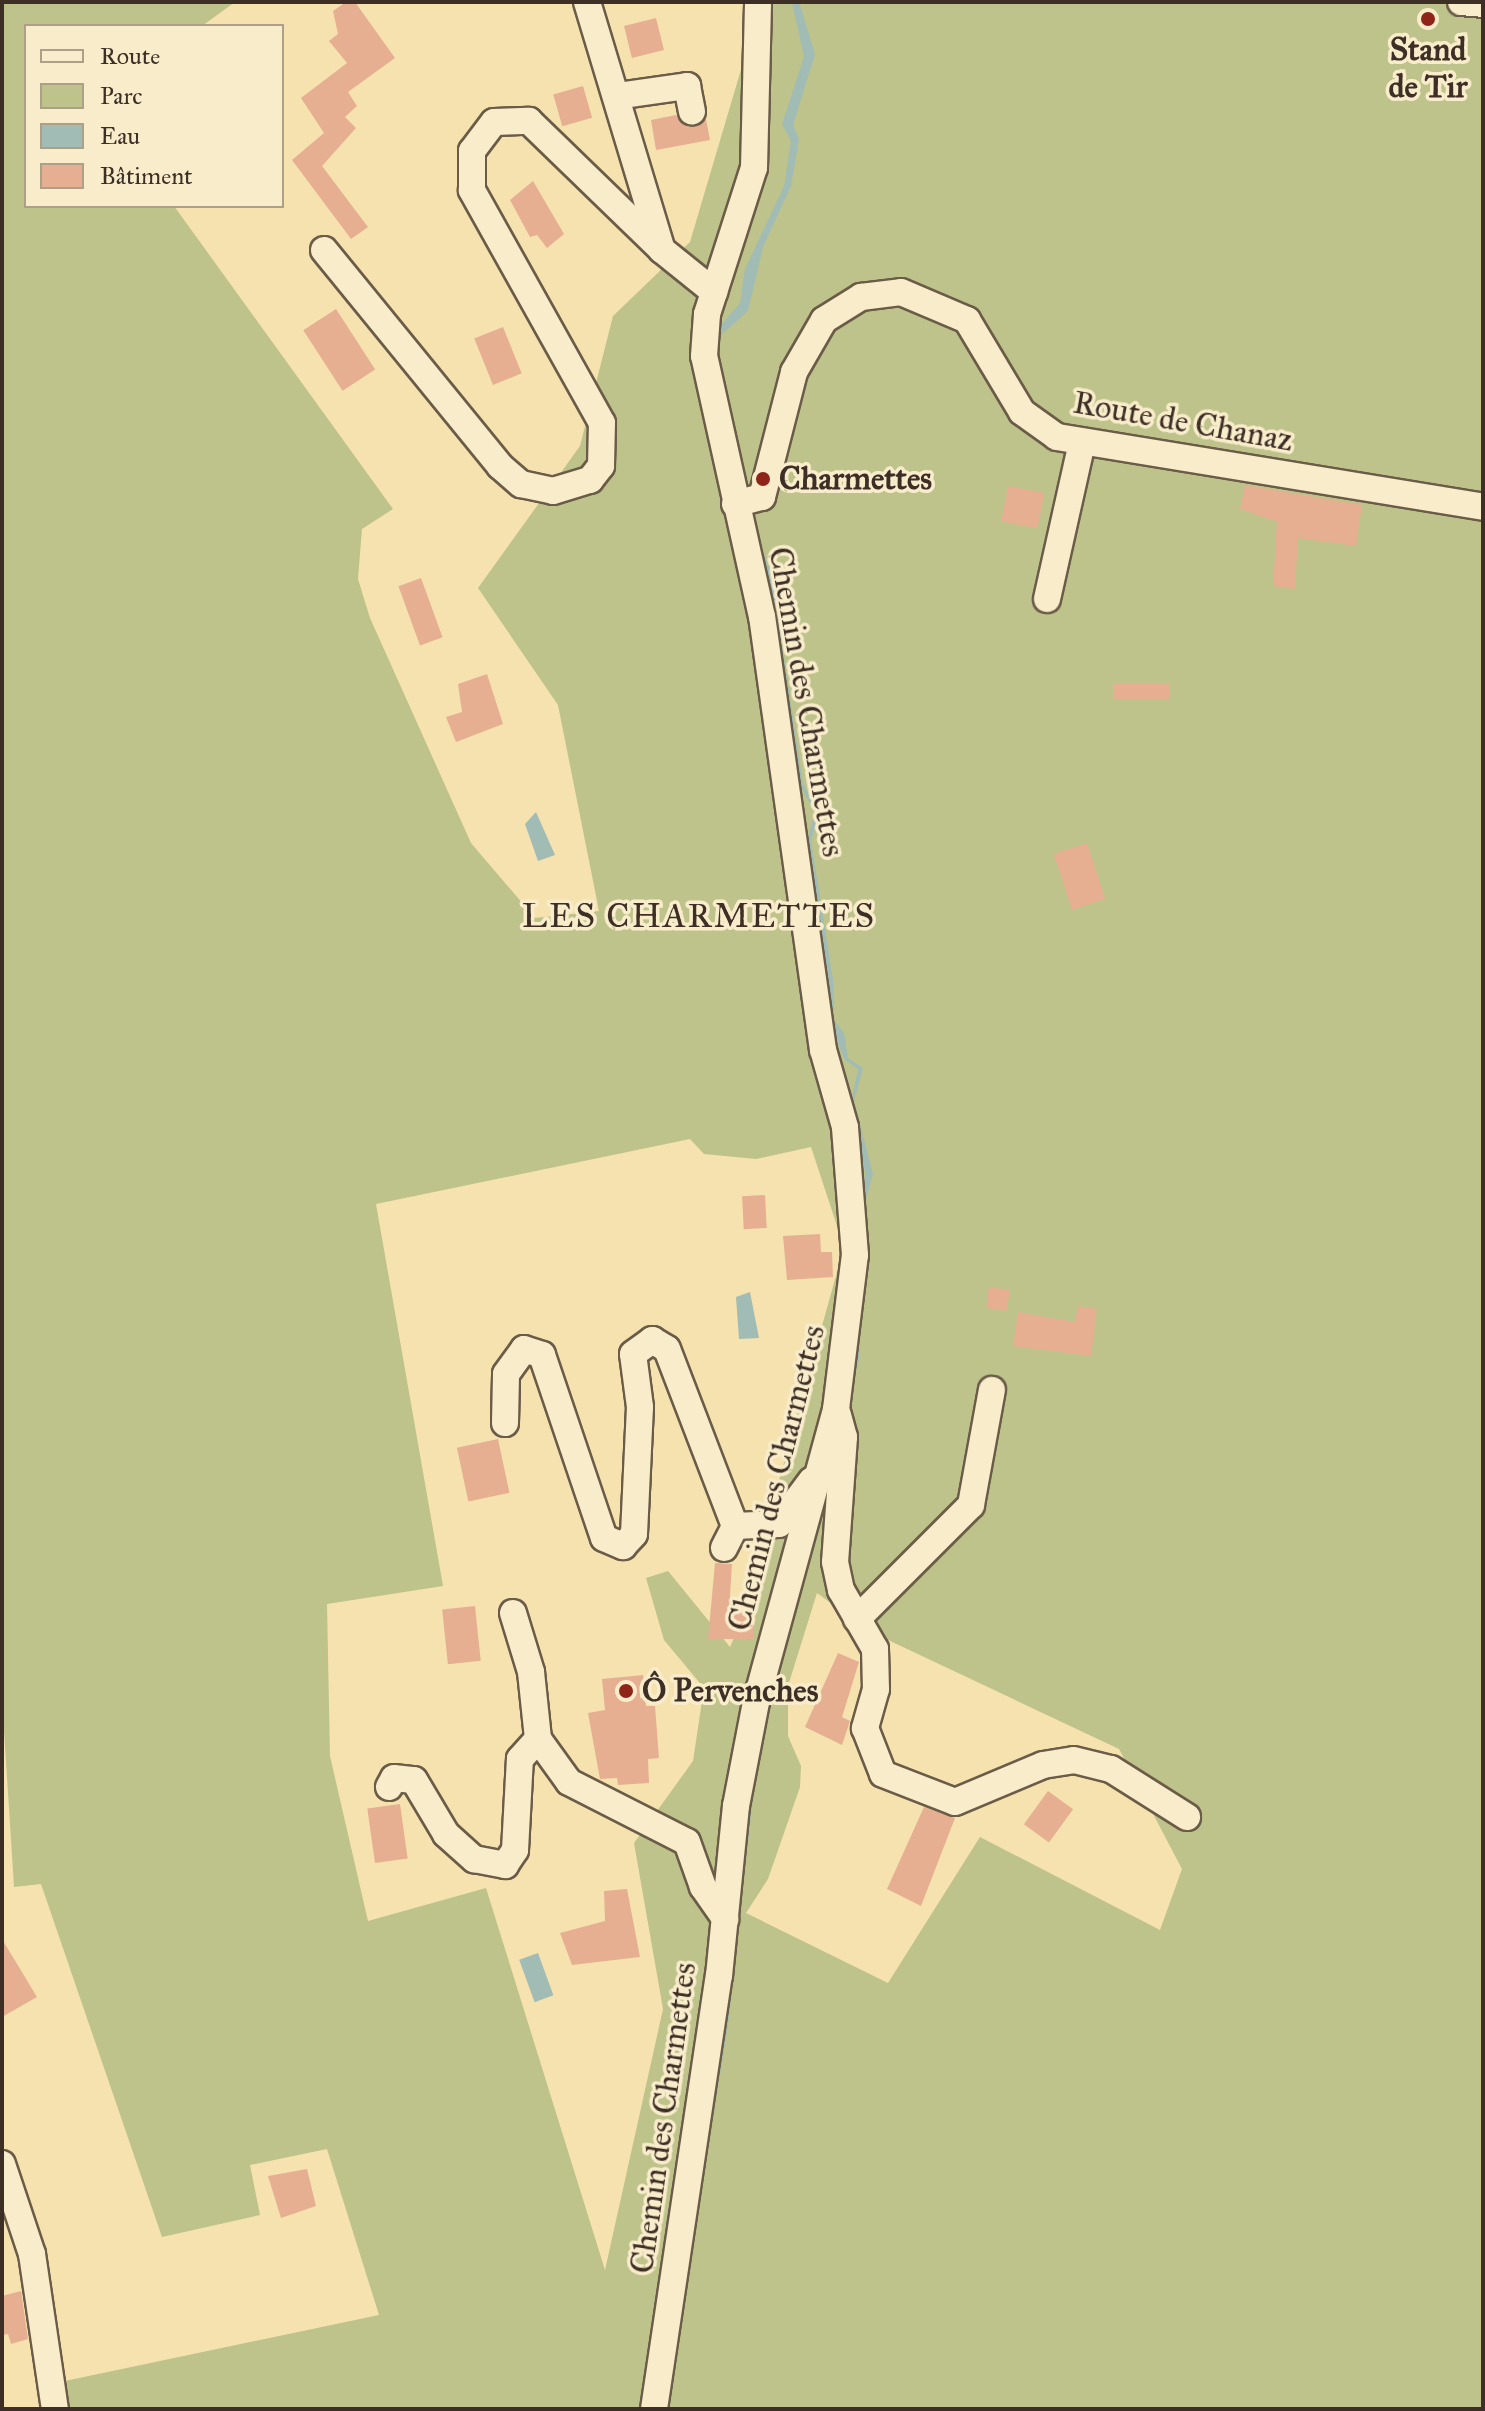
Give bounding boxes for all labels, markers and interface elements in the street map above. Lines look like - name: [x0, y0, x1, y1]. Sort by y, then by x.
- marker: Stand de Tir: [1419, 10, 1437, 28]
- legend: [24, 24, 284, 208]
- place label: Stand de Tir: [1388, 32, 1468, 107]
- text: Route: [100, 41, 160, 71]
- text: Parc: [100, 81, 142, 111]
- text: Eau: [100, 121, 140, 151]
- text: Bâtiment: [100, 161, 193, 191]
- street label: Route de Chanaz: [1070, 384, 1296, 460]
- place label: Charmettes: [779, 460, 932, 498]
- marker: Charmettes: [754, 470, 772, 488]
- street label: Chemin des Charmettes: [760, 544, 852, 860]
- district label: LES CHARMETTES: [522, 896, 876, 936]
- street label: Chemin des Charmettes: [720, 1321, 834, 1635]
- place label: Ô Pervenches: [642, 1672, 818, 1710]
- marker: Ô Pervenches: [617, 1682, 635, 1700]
- street label: Chemin des Charmettes: [623, 1960, 705, 2276]

